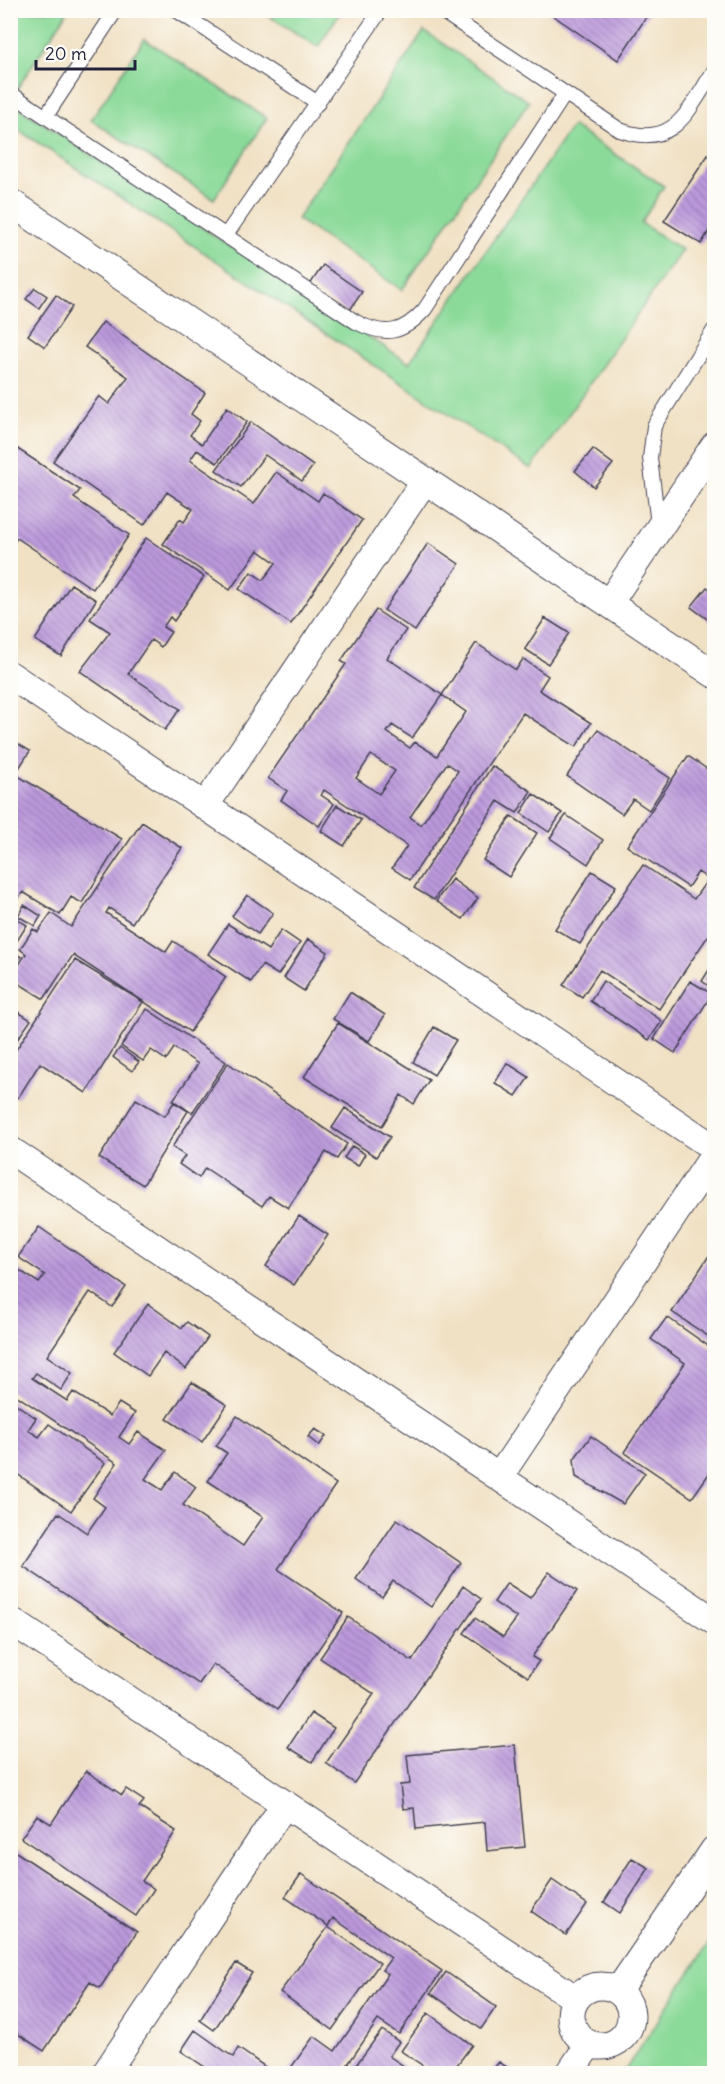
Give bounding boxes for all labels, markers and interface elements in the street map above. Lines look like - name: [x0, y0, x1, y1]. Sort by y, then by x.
- scale bar: [36, 33, 135, 71]
- text: 20 m: [45, 42, 87, 65]

